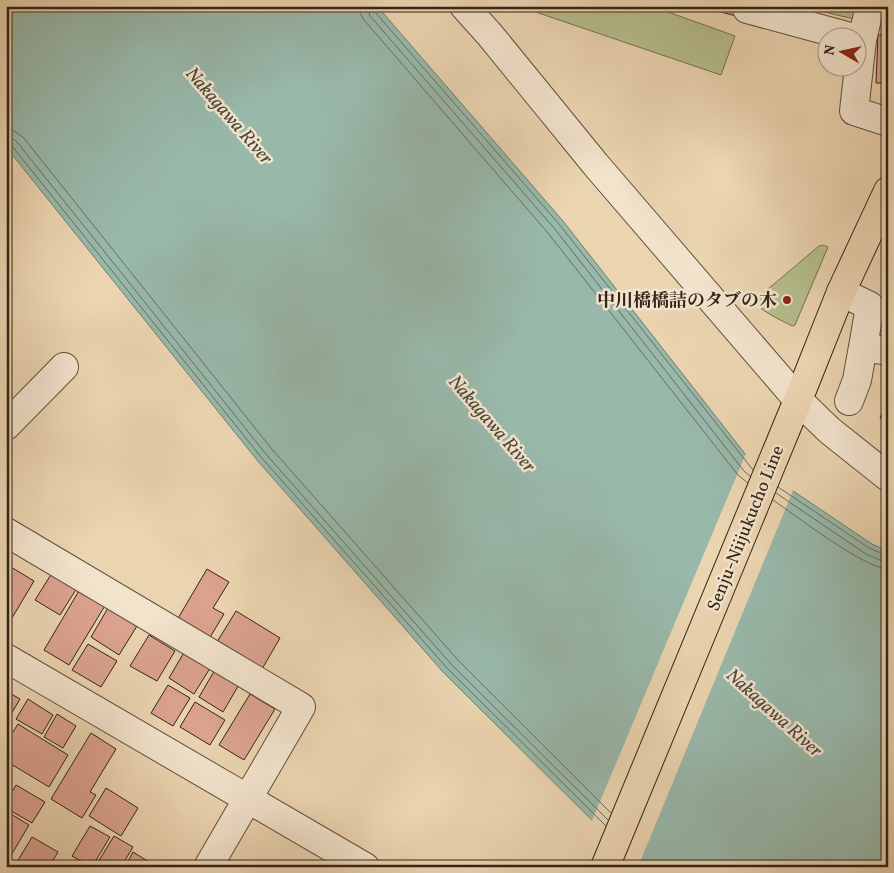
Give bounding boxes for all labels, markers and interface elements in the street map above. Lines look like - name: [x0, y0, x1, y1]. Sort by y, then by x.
- north arrow: [816, 28, 866, 78]
- text: N: [820, 44, 841, 57]
- water label: Nakagawa River: [179, 62, 279, 171]
- place label: 中川橋橋詰のタブの木: [597, 289, 777, 314]
- marker: 中川橋橋詰のタブの木: [781, 294, 793, 306]
- water label: Nakagawa River: [442, 370, 542, 479]
- street label: Senju-Niijukucho Line: [702, 442, 791, 615]
- water label: Nakagawa River: [720, 663, 828, 764]

